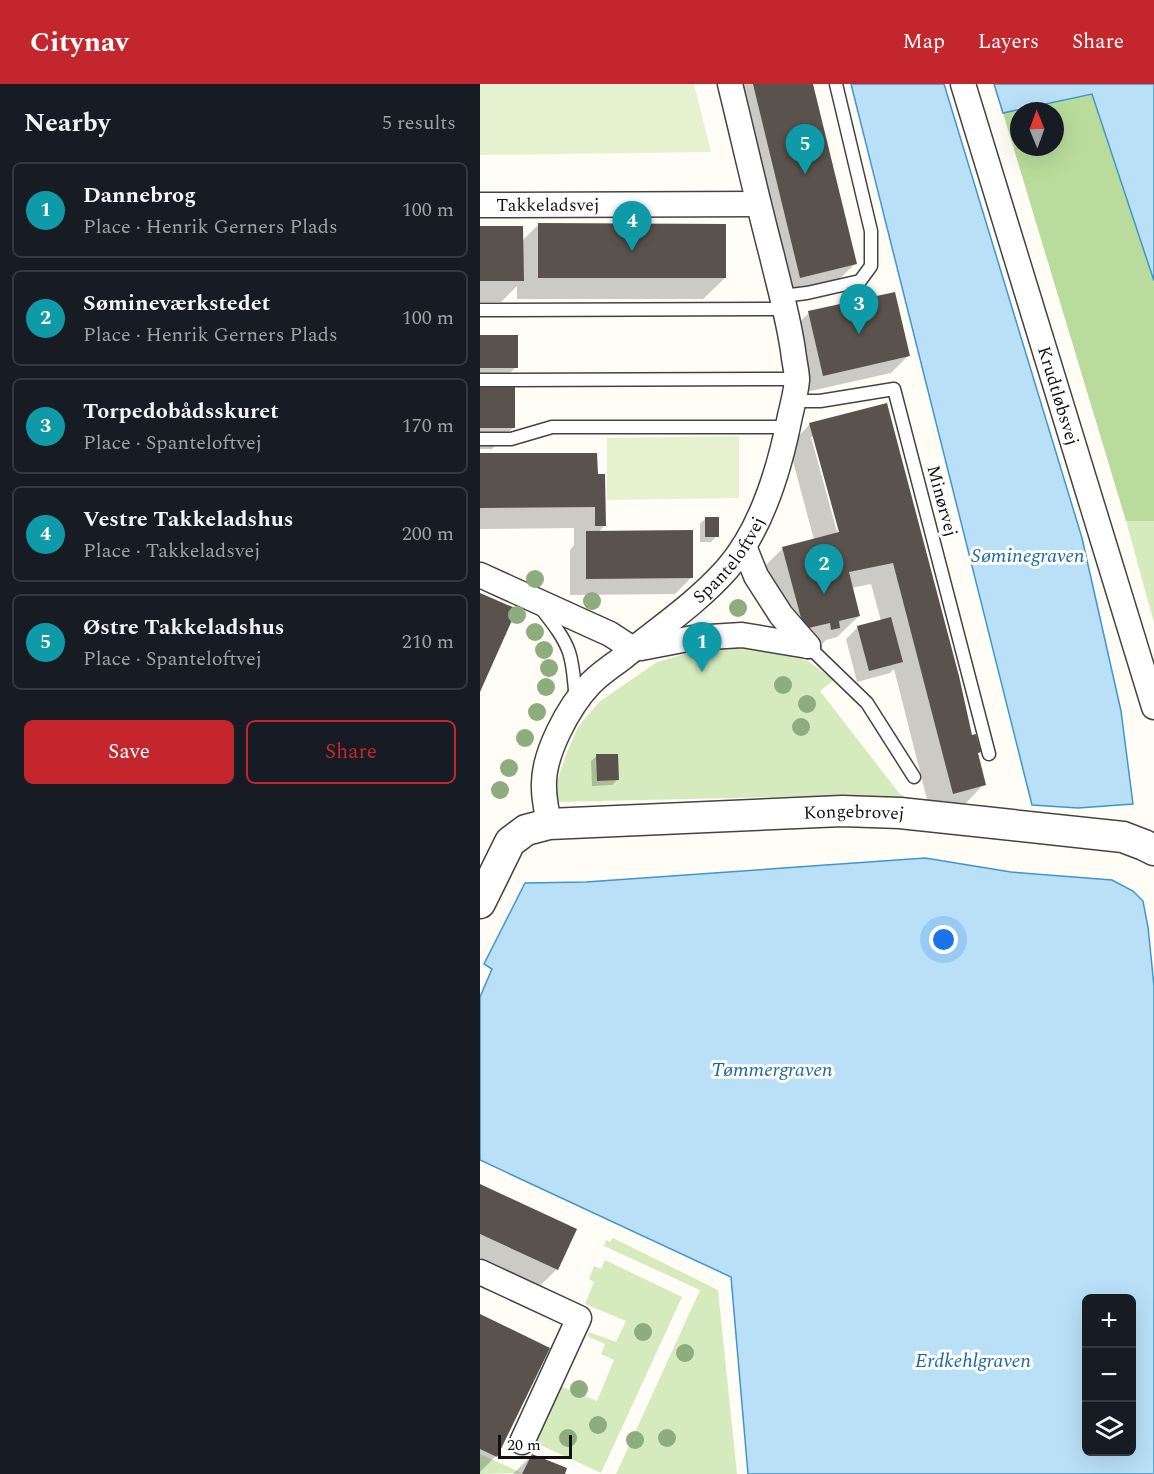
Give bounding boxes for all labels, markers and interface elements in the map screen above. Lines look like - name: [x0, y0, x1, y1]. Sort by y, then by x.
- text: Citynav: [30, 21, 129, 64]
- text: Map: [903, 26, 945, 58]
- text: Layers: [978, 26, 1039, 58]
- text: Share: [1072, 26, 1124, 58]
- north arrow: [1010, 102, 1064, 156]
- text: Nearby: [24, 103, 110, 143]
- text: 5 results: [382, 108, 456, 138]
- pin: 5: [786, 124, 824, 174]
- text: Dannebrog: [83, 179, 196, 212]
- street label: Takkeladsvej: [496, 191, 600, 218]
- text: 1: [40, 195, 51, 225]
- text: 100 m: [402, 195, 454, 225]
- pin: 4: [612, 202, 652, 251]
- text: Place · Henrik Gerners Plads: [83, 212, 338, 242]
- pin: 3: [840, 284, 878, 334]
- text: Sømineværkstedet: [83, 287, 270, 320]
- text: 2: [40, 303, 51, 333]
- text: 100 m: [402, 303, 454, 333]
- text: Place · Henrik Gerners Plads: [83, 320, 338, 350]
- street label: Krudtløbsvej: [1031, 343, 1086, 449]
- text: Torpedobådsskuret: [83, 395, 279, 428]
- text: 3: [40, 411, 51, 441]
- text: 170 m: [402, 411, 454, 441]
- text: Place · Spanteloftvej: [83, 428, 262, 458]
- street label: Minørvej: [919, 462, 965, 540]
- text: Vestre Takkeladshus: [83, 503, 293, 536]
- street label: Spanteloftvej: [687, 512, 771, 610]
- text: 4: [40, 519, 51, 549]
- text: 200 m: [402, 519, 454, 549]
- text: Place · Takkeladsvej: [83, 536, 260, 566]
- water label: Søminegraven: [971, 541, 1085, 571]
- pin: 2: [804, 544, 844, 594]
- text: Østre Takkeladshus: [83, 611, 284, 644]
- pin: 1: [682, 622, 722, 672]
- text: 5: [40, 627, 51, 657]
- text: 210 m: [402, 627, 454, 657]
- text: Place · Spanteloftvej: [83, 644, 262, 674]
- button: Save: [24, 720, 234, 784]
- button: Share: [246, 720, 456, 784]
- street label: Kongebrovej: [803, 797, 906, 827]
- your location: [929, 925, 958, 954]
- water label: Tømmergraven: [711, 1055, 833, 1085]
- map controls: [1082, 1294, 1136, 1456]
- button: +: [1082, 1294, 1136, 1348]
- water label: Erdkehlgraven: [915, 1346, 1031, 1376]
- button: −: [1082, 1348, 1136, 1402]
- button: layers: [1082, 1402, 1136, 1456]
- scale bar: [498, 1432, 572, 1460]
- text: 20 m: [507, 1433, 541, 1457]

